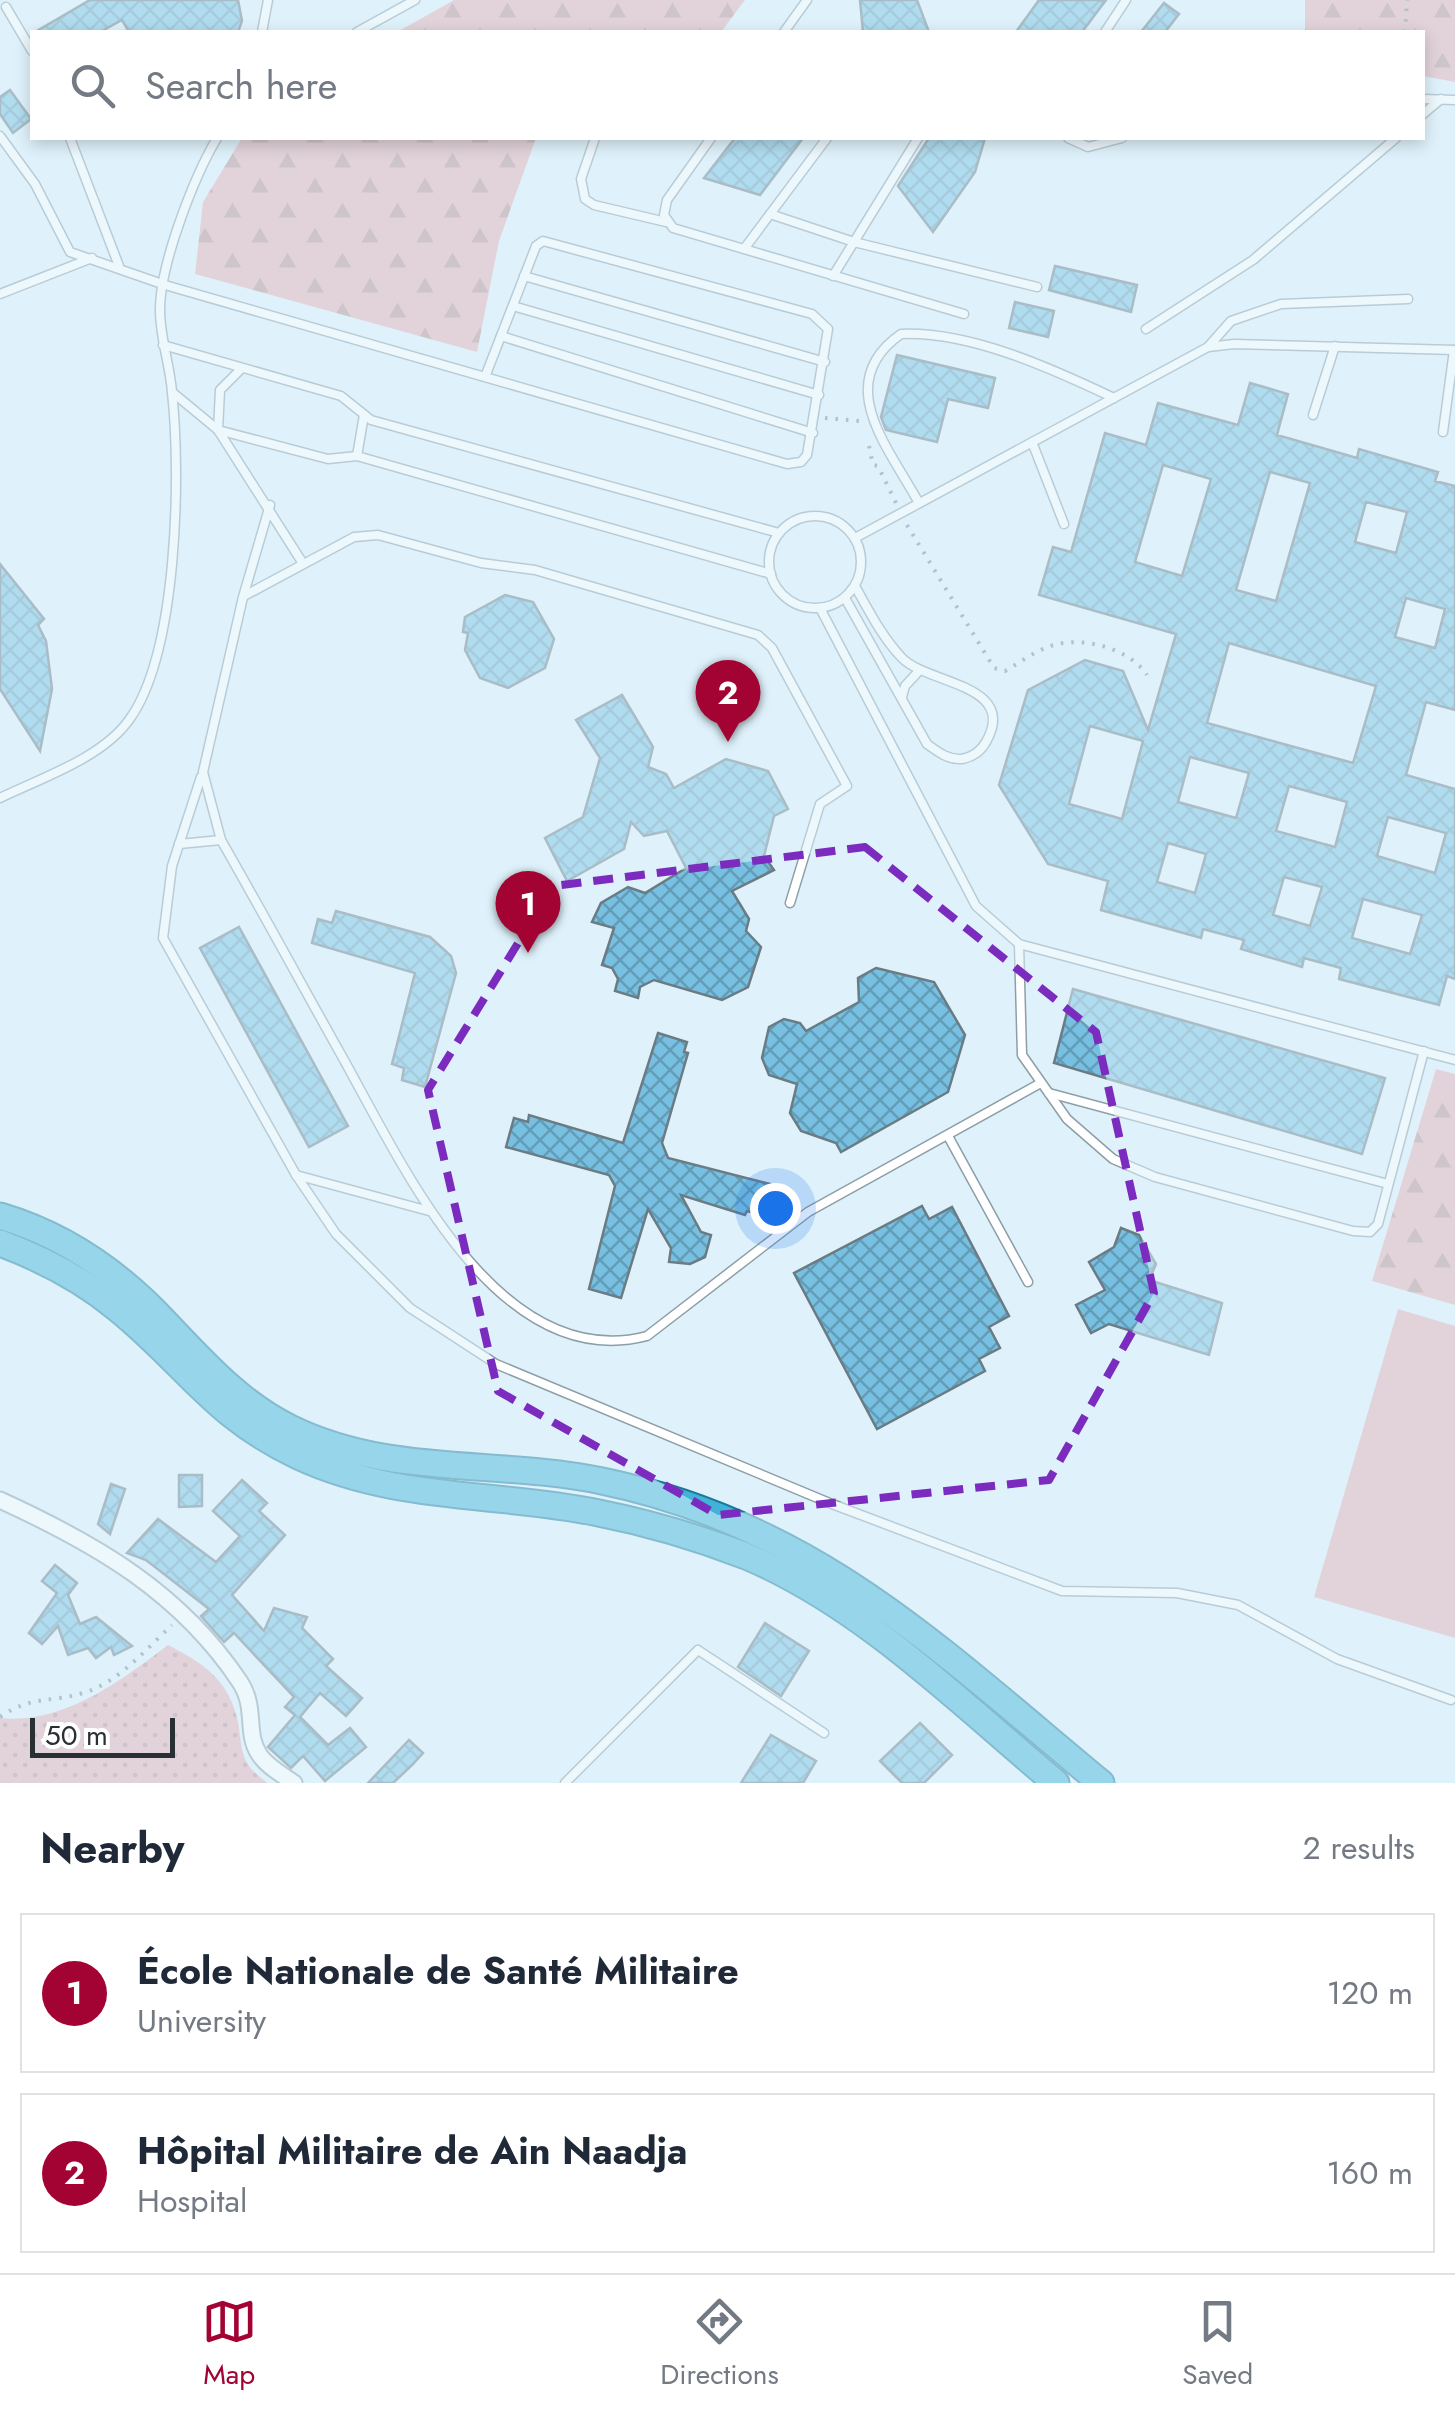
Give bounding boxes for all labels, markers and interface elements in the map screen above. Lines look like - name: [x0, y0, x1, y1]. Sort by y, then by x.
- search box: [30, 30, 1425, 140]
- icon: search: [65, 58, 120, 113]
- text: Search here: [145, 58, 337, 113]
- pin: 2: [696, 660, 760, 742]
- pin: 1: [496, 870, 560, 953]
- your location: [750, 1183, 801, 1234]
- scale bar: [30, 1713, 175, 1758]
- text: 50 m: [45, 1715, 108, 1756]
- text: Nearby: [40, 1818, 184, 1879]
- text: 2 results: [1303, 1825, 1415, 1871]
- text: École Nationale de Santé Militaire: [137, 1943, 739, 1998]
- text: 1: [66, 1970, 83, 2016]
- text: 120 m: [1327, 1970, 1413, 2016]
- text: University: [137, 1998, 266, 2044]
- text: Hôpital Militaire de Ain Naadja: [137, 2123, 688, 2178]
- text: 2: [64, 2150, 85, 2196]
- text: 160 m: [1326, 2150, 1413, 2196]
- text: Hospital: [137, 2178, 247, 2224]
- tab: Map: [202, 2294, 257, 2395]
- tab: Directions: [660, 2294, 779, 2395]
- tab: Saved: [1182, 2294, 1253, 2395]

